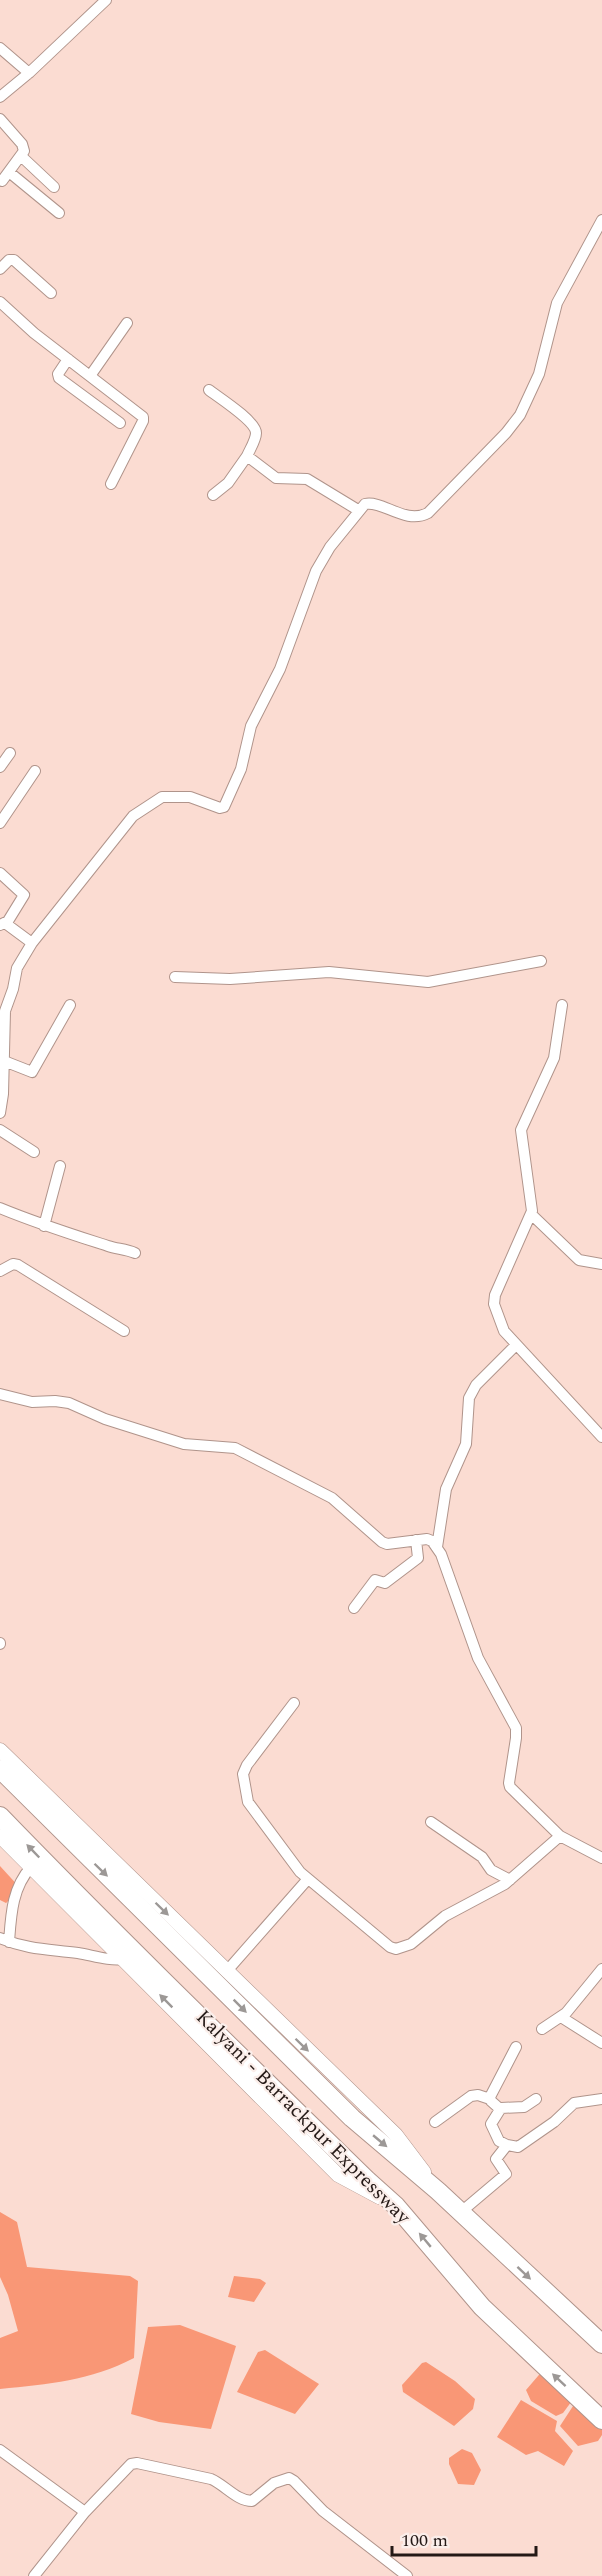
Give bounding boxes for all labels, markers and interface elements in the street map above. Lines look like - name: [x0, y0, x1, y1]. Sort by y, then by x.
- one-way arrow: [27, 1844, 41, 1858]
- one-way arrow: [93, 1862, 107, 1876]
- one-way arrow: [154, 1902, 169, 1916]
- one-way arrow: [160, 1994, 174, 2008]
- one-way arrow: [232, 1999, 246, 2013]
- street label: Kalyani - Barrackpur Expressway: [189, 2003, 418, 2232]
- one-way arrow: [294, 2038, 309, 2052]
- one-way arrow: [372, 2135, 388, 2148]
- one-way arrow: [418, 2232, 431, 2248]
- one-way arrow: [517, 2265, 531, 2279]
- one-way arrow: [552, 2373, 567, 2387]
- scale bar: [392, 2519, 536, 2557]
- text: 100 m: [401, 2527, 448, 2554]

